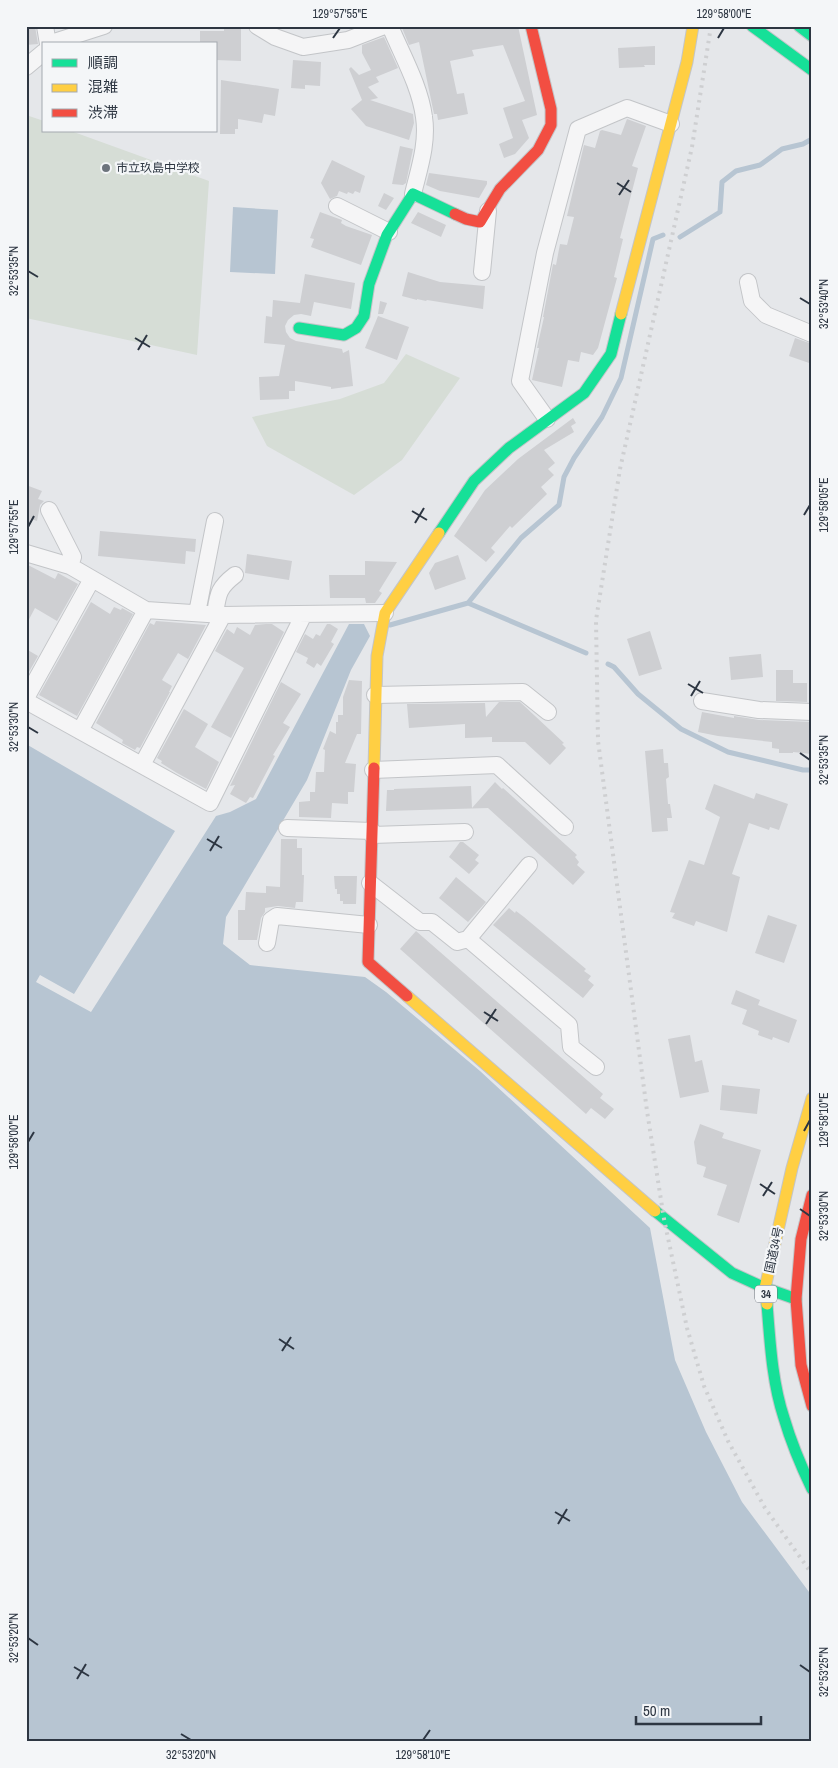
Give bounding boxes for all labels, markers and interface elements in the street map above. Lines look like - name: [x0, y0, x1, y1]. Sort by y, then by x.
- text: 129°57'55"E: [312, 6, 368, 22]
- text: 129°58'00"E: [696, 6, 752, 22]
- legend: [42, 42, 218, 132]
- text: 順調: [88, 52, 118, 73]
- text: 混雑: [88, 76, 118, 97]
- text: 渋滞: [88, 102, 118, 123]
- place label: 市立玖島中学校: [116, 160, 200, 176]
- marker: 市立玖島中学校: [100, 162, 112, 174]
- text: 32°53'35"N: [6, 246, 22, 296]
- text: 32°53'40"N: [816, 279, 832, 329]
- text: 129°58'05"E: [816, 477, 832, 533]
- text: 129°57'55"E: [6, 499, 22, 555]
- text: 32°53'30"N: [6, 702, 22, 752]
- text: 32°53'35"N: [816, 735, 832, 785]
- text: 129°58'10"E: [816, 1092, 832, 1148]
- text: 129°58'00"E: [6, 1114, 22, 1170]
- text: 32°53'30"N: [816, 1191, 832, 1241]
- street label: 国道34号: [761, 1225, 787, 1275]
- road number: 34: [755, 1286, 777, 1302]
- text: 32°53'20"N: [6, 1613, 22, 1663]
- text: 32°53'25"N: [816, 1647, 832, 1697]
- scale bar: [636, 1693, 760, 1725]
- text: 50 m: [643, 1700, 670, 1721]
- text: 32°53'20"N: [166, 1747, 216, 1763]
- text: 129°58'10"E: [395, 1747, 451, 1763]

